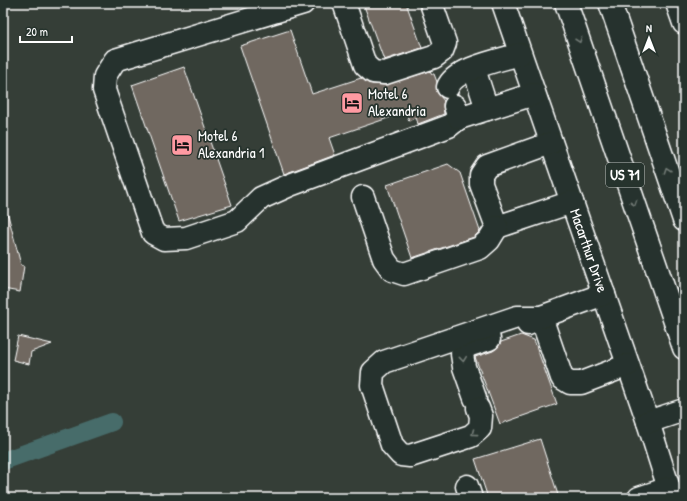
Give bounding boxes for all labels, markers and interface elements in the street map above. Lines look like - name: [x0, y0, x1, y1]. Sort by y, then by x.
- scale bar: [20, 18, 72, 44]
- north arrow: [629, 18, 669, 58]
- text: N: [646, 21, 652, 35]
- text: 20 m: [26, 23, 48, 40]
- one-way arrow: [574, 36, 582, 43]
- place label: Motel 6 Alexandria: [368, 83, 426, 121]
- hotel icon: Motel 6 Alexandria: [339, 90, 365, 116]
- place label: Motel 6 Alexandria 1: [198, 125, 264, 163]
- hotel icon: Motel 6 Alexandria 1: [169, 132, 195, 158]
- road number: US 71: [606, 163, 644, 187]
- one-way arrow: [663, 167, 672, 174]
- one-way arrow: [630, 199, 638, 206]
- street label: Macarthur Drive: [565, 206, 613, 295]
- one-way arrow: [459, 356, 468, 363]
- one-way arrow: [472, 428, 479, 435]

